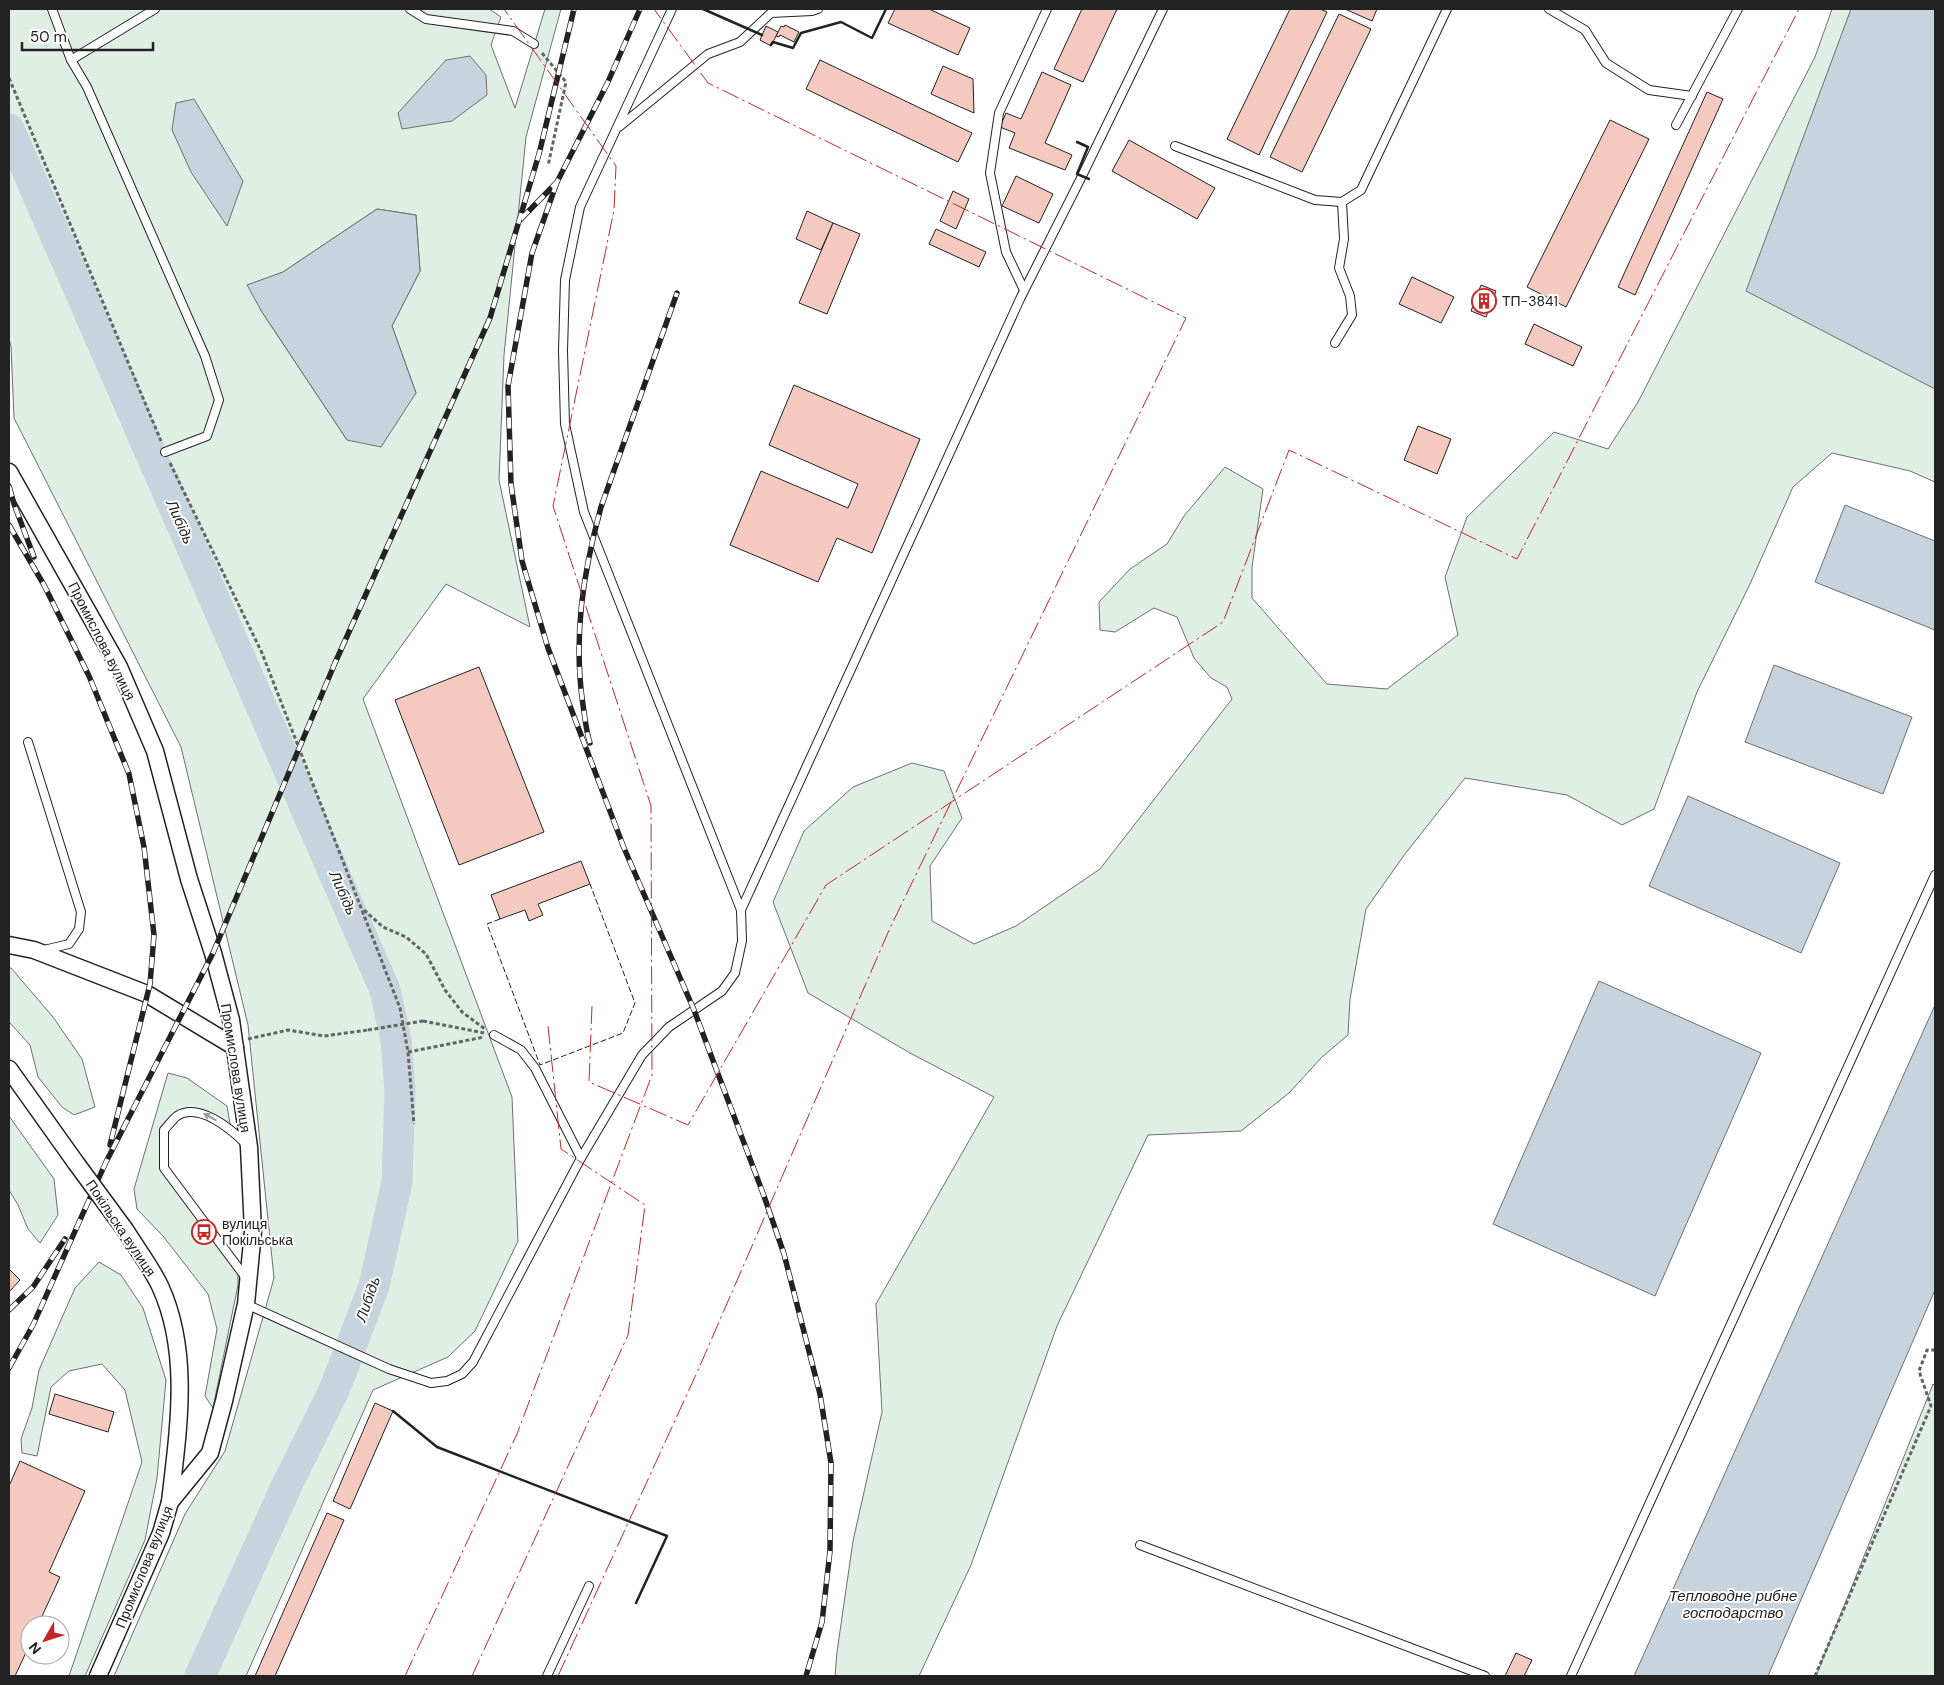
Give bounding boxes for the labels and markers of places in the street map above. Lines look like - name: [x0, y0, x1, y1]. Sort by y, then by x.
- building icon: ТП-3841: [1471, 288, 1497, 314]
- place label: ТП-3841: [1502, 292, 1558, 310]
- place label: вулиця Покільська: [222, 1215, 293, 1249]
- bus stop icon: вулиця Покільська: [191, 1219, 217, 1245]

